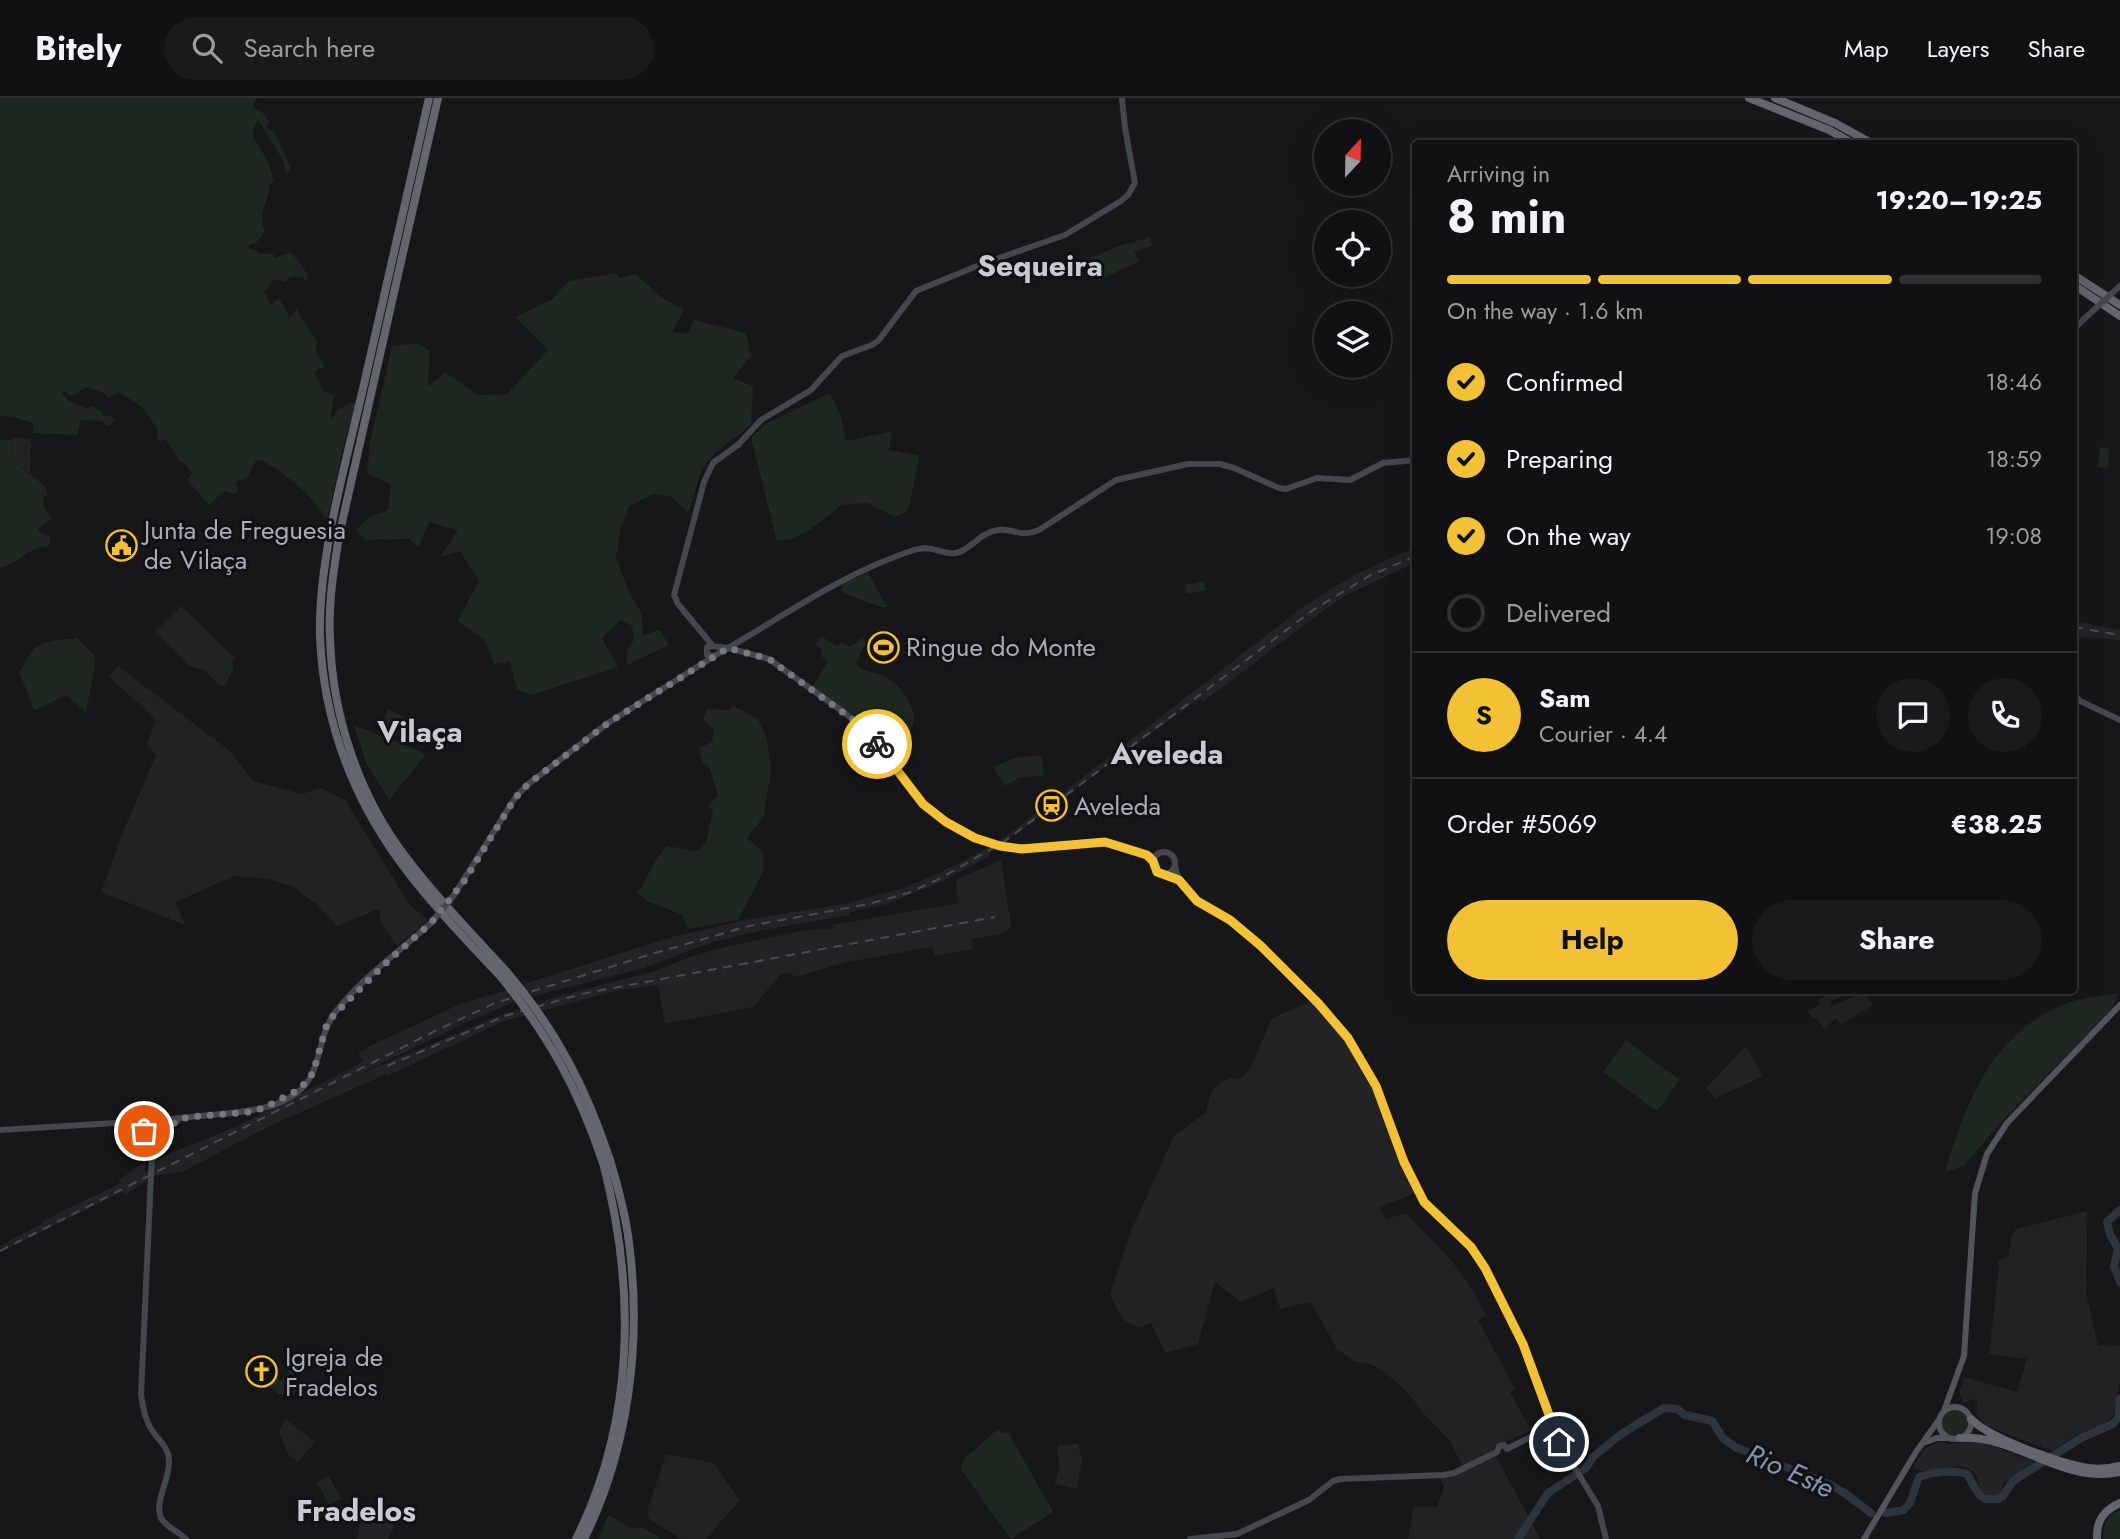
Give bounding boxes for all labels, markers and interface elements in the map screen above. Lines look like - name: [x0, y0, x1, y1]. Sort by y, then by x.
- search box: [164, 17, 654, 80]
- text: Bitely: [35, 25, 122, 72]
- icon: search: [188, 29, 226, 67]
- text: Search here: [244, 29, 375, 67]
- text: Map: [1844, 31, 1889, 66]
- text: Layers: [1927, 31, 1989, 66]
- text: Share: [2027, 31, 2085, 66]
- north arrow: [1314, 119, 1391, 196]
- map controls: [1314, 119, 1391, 378]
- text: Arriving in: [1447, 157, 1550, 191]
- text: 19:20–19:25: [1876, 181, 2042, 219]
- text: 8 min: [1447, 184, 1567, 250]
- button: locate: [1314, 210, 1391, 287]
- district label: Sequeira: [977, 244, 1103, 287]
- text: On the way · 1.6 km: [1447, 294, 1643, 328]
- button: layers: [1314, 301, 1391, 378]
- icon: check: [1447, 363, 1485, 401]
- text: Confirmed: [1506, 363, 1623, 401]
- text: 18:46: [1986, 365, 2042, 399]
- icon: check: [1447, 440, 1485, 478]
- text: Preparing: [1506, 440, 1613, 478]
- text: 18:59: [1986, 442, 2042, 476]
- place label: Junta de Freguesia de Vilaça: [141, 511, 346, 579]
- icon: check: [1447, 517, 1485, 555]
- text: On the way: [1506, 517, 1631, 555]
- text: 19:08: [1985, 519, 2042, 553]
- public building icon: Junta de Freguesia de Vilaça: [104, 528, 138, 562]
- text: Delivered: [1506, 594, 1611, 632]
- place label: Ringue do Monte: [906, 628, 1096, 666]
- sports icon: Ringue do Monte: [866, 630, 900, 664]
- button: chat: [1876, 678, 1950, 752]
- button: phone: [1968, 678, 2042, 752]
- text: Sam: [1539, 679, 1591, 717]
- text: S: [1476, 696, 1492, 734]
- courier: [842, 709, 912, 779]
- district label: Vilaça: [376, 710, 463, 753]
- text: Courier · 4.4: [1539, 717, 1667, 751]
- icon: bike: [858, 725, 896, 763]
- district label: Aveleda: [1109, 732, 1224, 775]
- place label: Aveleda: [1074, 787, 1161, 825]
- station icon: Aveleda: [1034, 789, 1068, 823]
- text: Order #5069: [1447, 805, 1597, 843]
- text: €38.25: [1951, 805, 2042, 843]
- button: Help: [1447, 900, 1738, 980]
- button: Share: [1752, 900, 2042, 980]
- pin: [114, 1101, 174, 1161]
- icon: bag: [125, 1112, 163, 1150]
- place label: Igreja de Fradelos: [285, 1338, 383, 1406]
- church icon: Igreja de Fradelos: [245, 1355, 279, 1389]
- pin: [1529, 1412, 1589, 1472]
- icon: home: [1540, 1423, 1578, 1461]
- water label: Rio Este: [1740, 1434, 1840, 1508]
- district label: Fradelos: [296, 1489, 416, 1532]

